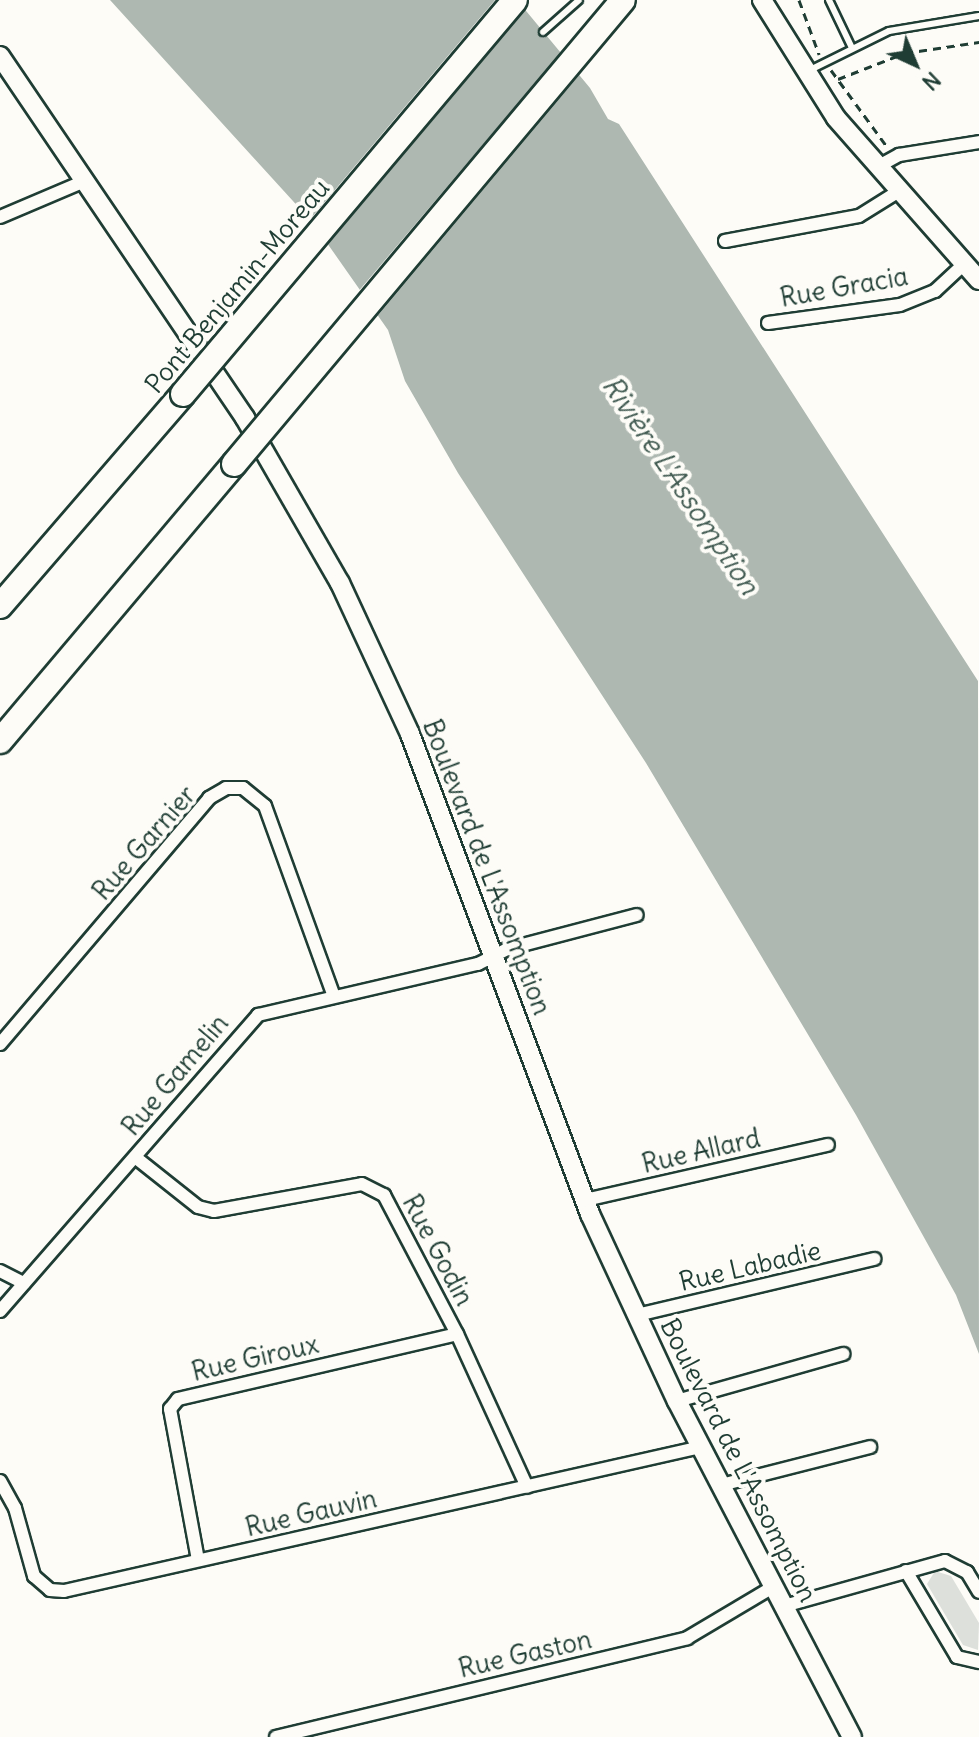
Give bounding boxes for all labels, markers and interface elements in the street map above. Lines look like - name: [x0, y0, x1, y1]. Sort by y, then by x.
- north arrow: [875, 24, 955, 104]
- text: N: [916, 66, 947, 97]
- street label: Pont Benjamin-Moreau: [138, 173, 336, 399]
- street label: Rue Gracia: [778, 260, 910, 314]
- water label: Rivière L'Assomption: [596, 370, 766, 600]
- street label: Boulevard de L'Assomption: [416, 715, 558, 1019]
- street label: Rue Garnier: [86, 779, 202, 907]
- street label: Rue Gamelin: [115, 1008, 235, 1142]
- street label: Rue Allard: [639, 1122, 763, 1180]
- street label: Rue Godin: [396, 1189, 480, 1311]
- street label: Rue Labadie: [676, 1235, 824, 1297]
- street label: Boulevard de L'Assomption: [654, 1313, 824, 1607]
- street label: Rue Giroux: [189, 1328, 321, 1388]
- street label: Rue Gauvin: [242, 1483, 380, 1543]
- street label: Rue Gaston: [455, 1624, 595, 1684]

